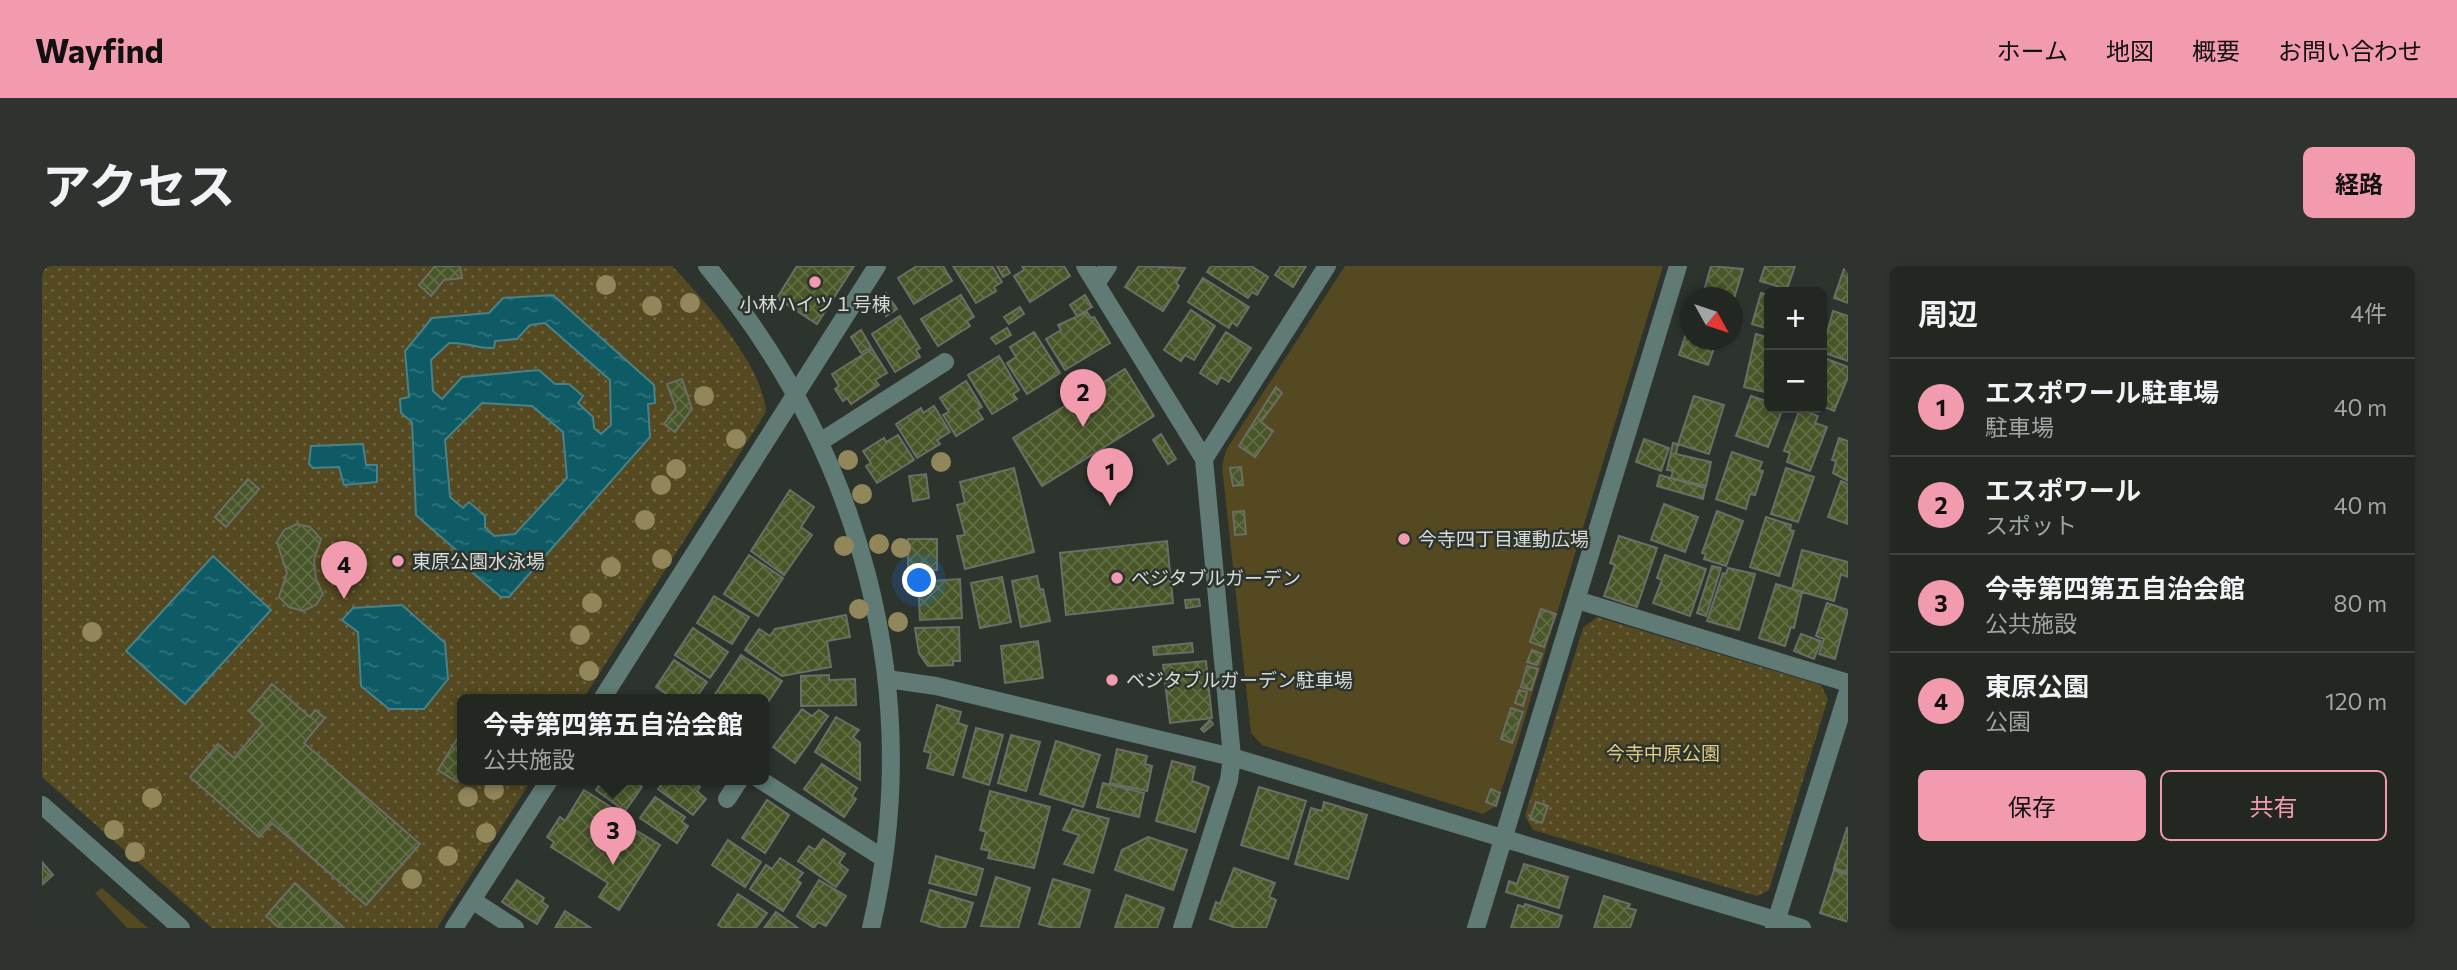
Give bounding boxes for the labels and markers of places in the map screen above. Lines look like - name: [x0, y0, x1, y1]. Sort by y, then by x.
- marker: 小林ハイツ１号棟: [807, 274, 823, 290]
- place label: 小林ハイツ１号棟: [739, 292, 891, 315]
- pin: 2: [1060, 369, 1106, 427]
- pin: 1: [1087, 448, 1133, 506]
- place label: 今寺四丁目運動広場: [1418, 527, 1589, 550]
- marker: 今寺四丁目運動広場: [1396, 531, 1412, 547]
- pin: 4: [321, 541, 367, 599]
- place label: 東原公園水泳場: [412, 549, 545, 572]
- marker: 東原公園水泳場: [390, 553, 406, 569]
- place label: ベジタブルガーデン: [1131, 566, 1301, 589]
- marker: ベジタブルガーデン: [1109, 570, 1125, 586]
- place label: ベジタブルガーデン駐車場: [1126, 668, 1353, 691]
- marker: ベジタブルガーデン駐車場: [1104, 672, 1120, 688]
- pin: 3: [590, 807, 636, 865]

